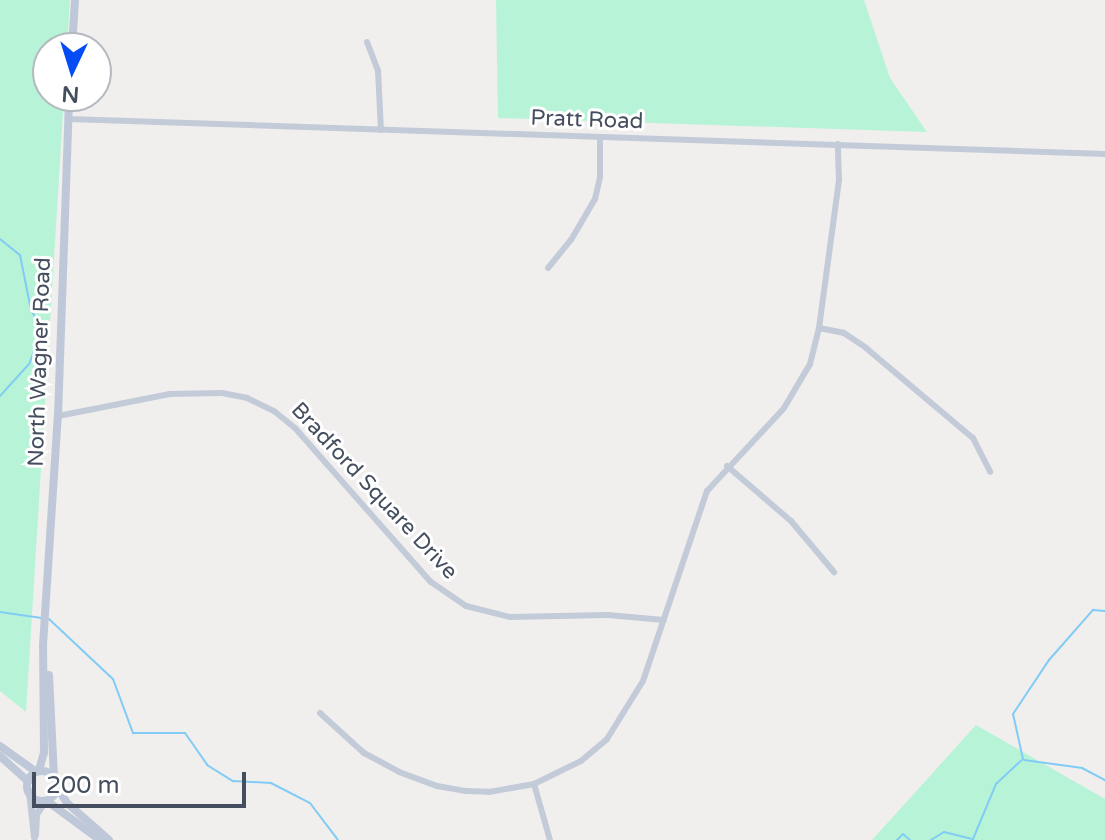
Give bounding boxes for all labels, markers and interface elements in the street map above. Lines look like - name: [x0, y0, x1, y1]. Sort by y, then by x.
- north arrow: [32, 32, 112, 112]
- text: N: [61, 80, 80, 108]
- street label: Pratt Road: [530, 105, 644, 135]
- street label: North Wagner Road: [23, 257, 57, 467]
- street label: Bradford Square Drive: [285, 397, 463, 585]
- scale bar: [36, 756, 250, 806]
- text: 200 m: [46, 771, 120, 800]

